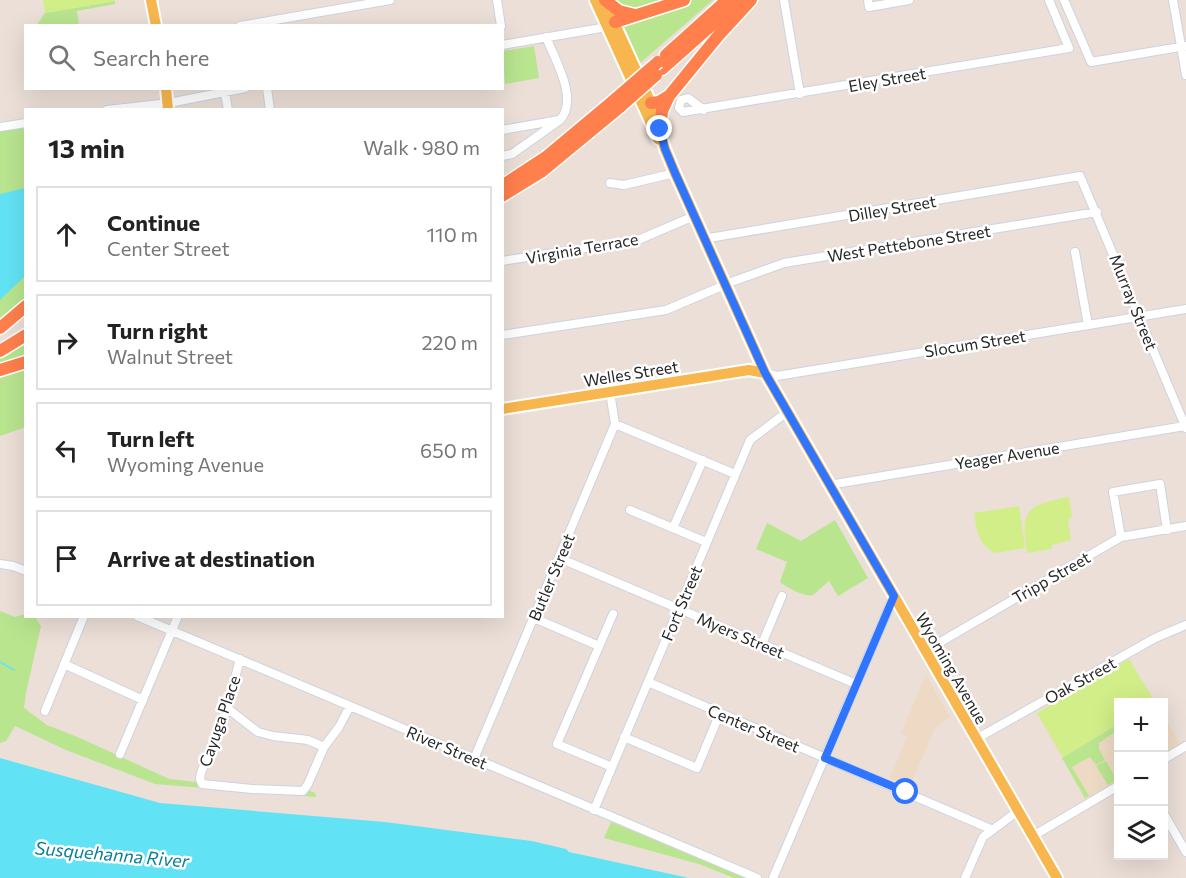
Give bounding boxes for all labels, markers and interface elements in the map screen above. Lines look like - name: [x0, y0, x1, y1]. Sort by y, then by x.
- search box: [24, 24, 504, 90]
- icon: search: [45, 41, 78, 74]
- text: Search here: [93, 44, 209, 71]
- street label: Eley Street: [847, 63, 928, 95]
- route end: [646, 115, 672, 141]
- text: 13 min: [48, 132, 125, 163]
- text: Walk · 980 m: [363, 135, 480, 159]
- street label: Dilley Street: [847, 191, 938, 225]
- text: Continue: [107, 209, 200, 236]
- icon: ahead: [50, 218, 83, 251]
- street label: West Pettebone Street: [826, 221, 992, 265]
- text: 110 m: [427, 222, 478, 246]
- street label: Virginia Terrace: [524, 229, 640, 267]
- text: Center Street: [107, 236, 230, 260]
- street label: Murray Street: [1106, 251, 1162, 353]
- text: Turn right: [107, 317, 208, 344]
- icon: right: [50, 326, 83, 359]
- street label: Slocum Street: [923, 326, 1027, 360]
- text: 220 m: [422, 330, 478, 354]
- text: Walnut Street: [107, 344, 233, 368]
- street label: Welles Street: [582, 356, 680, 390]
- text: Turn left: [107, 425, 194, 452]
- icon: left: [50, 434, 83, 467]
- street label: Yeager Avenue: [953, 437, 1061, 473]
- text: 650 m: [420, 438, 478, 462]
- text: Wyoming Avenue: [107, 452, 264, 476]
- street label: Butler Street: [524, 530, 578, 624]
- icon: arrive: [50, 542, 83, 575]
- text: Arrive at destination: [107, 545, 315, 572]
- street label: Tripp Street: [1009, 547, 1094, 607]
- street label: Fort Street: [657, 562, 705, 643]
- street label: Myers Street: [695, 608, 788, 662]
- street label: Wyoming Avenue: [912, 609, 992, 727]
- street label: Oak Street: [1041, 652, 1119, 707]
- street label: Cayuga Place: [195, 673, 243, 769]
- map controls: [1114, 698, 1168, 860]
- button: +: [1114, 698, 1168, 752]
- street label: Center Street: [705, 700, 803, 756]
- street label: River Street: [404, 721, 491, 773]
- button: −: [1114, 752, 1168, 806]
- route start: [892, 778, 918, 804]
- button: layers: [1114, 806, 1168, 860]
- water label: Susquehanna River: [34, 836, 191, 872]

